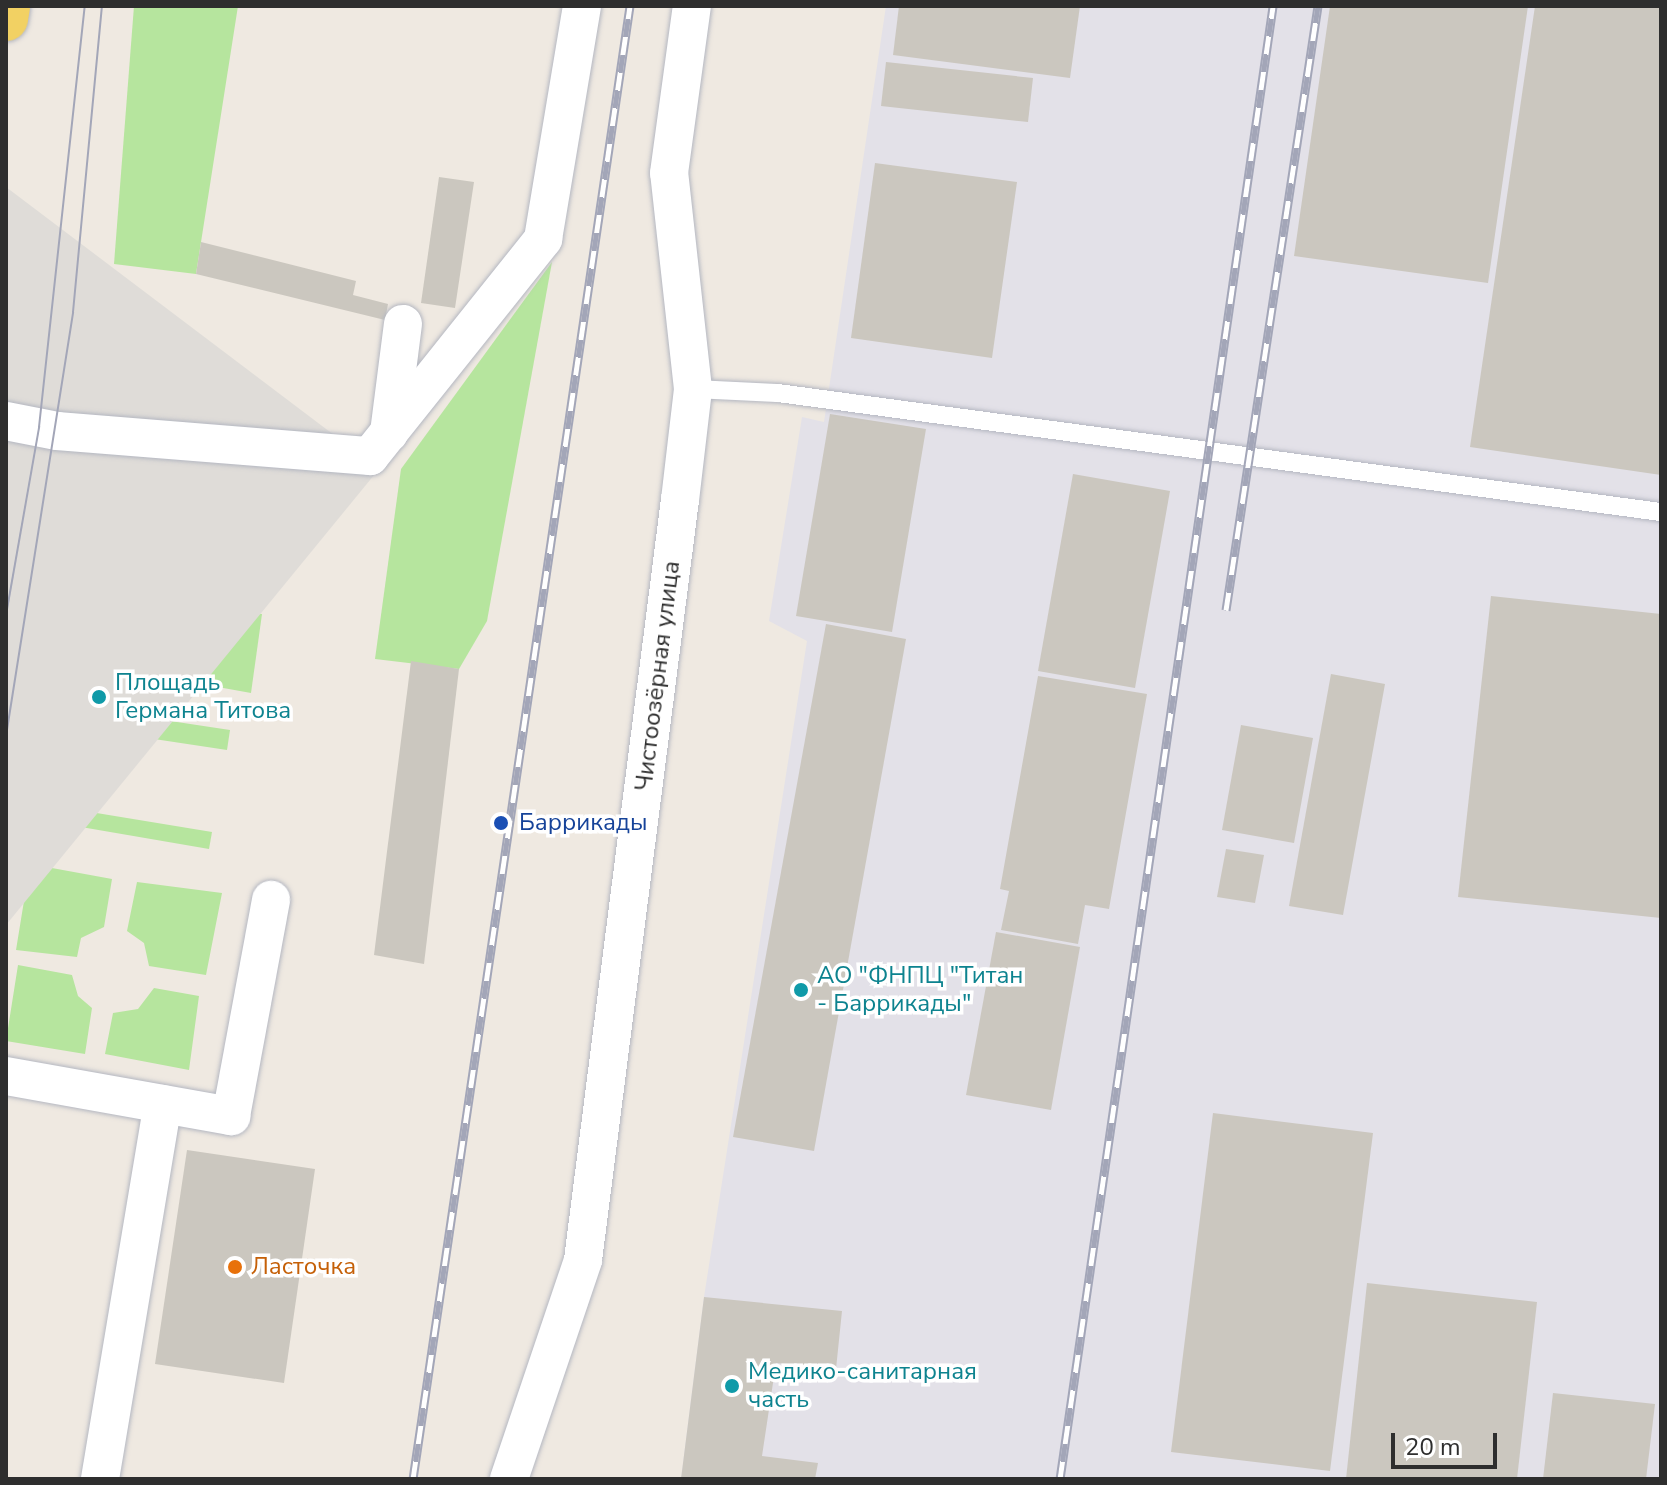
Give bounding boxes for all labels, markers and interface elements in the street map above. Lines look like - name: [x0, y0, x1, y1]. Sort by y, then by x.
- street label: Чистоозёрная улица: [630, 559, 686, 793]
- place label: Площадь Германа Титова: [115, 669, 291, 725]
- marker: Площадь Германа Титова: [90, 688, 108, 706]
- place label: Баррикады: [519, 809, 648, 837]
- marker: Баррикады: [490, 812, 512, 834]
- place label: АО "ФНПЦ "Титан - Баррикады": [817, 962, 1023, 1018]
- marker: АО "ФНПЦ "Титан - Баррикады": [792, 981, 810, 999]
- place label: Ласточка: [251, 1253, 356, 1281]
- marker: Ласточка: [226, 1258, 244, 1276]
- place label: Медико-санитарная часть: [748, 1358, 977, 1414]
- marker: Медико-санитарная часть: [723, 1377, 741, 1395]
- scale bar: [1395, 1417, 1501, 1467]
- text: 20 m: [1405, 1431, 1461, 1463]

